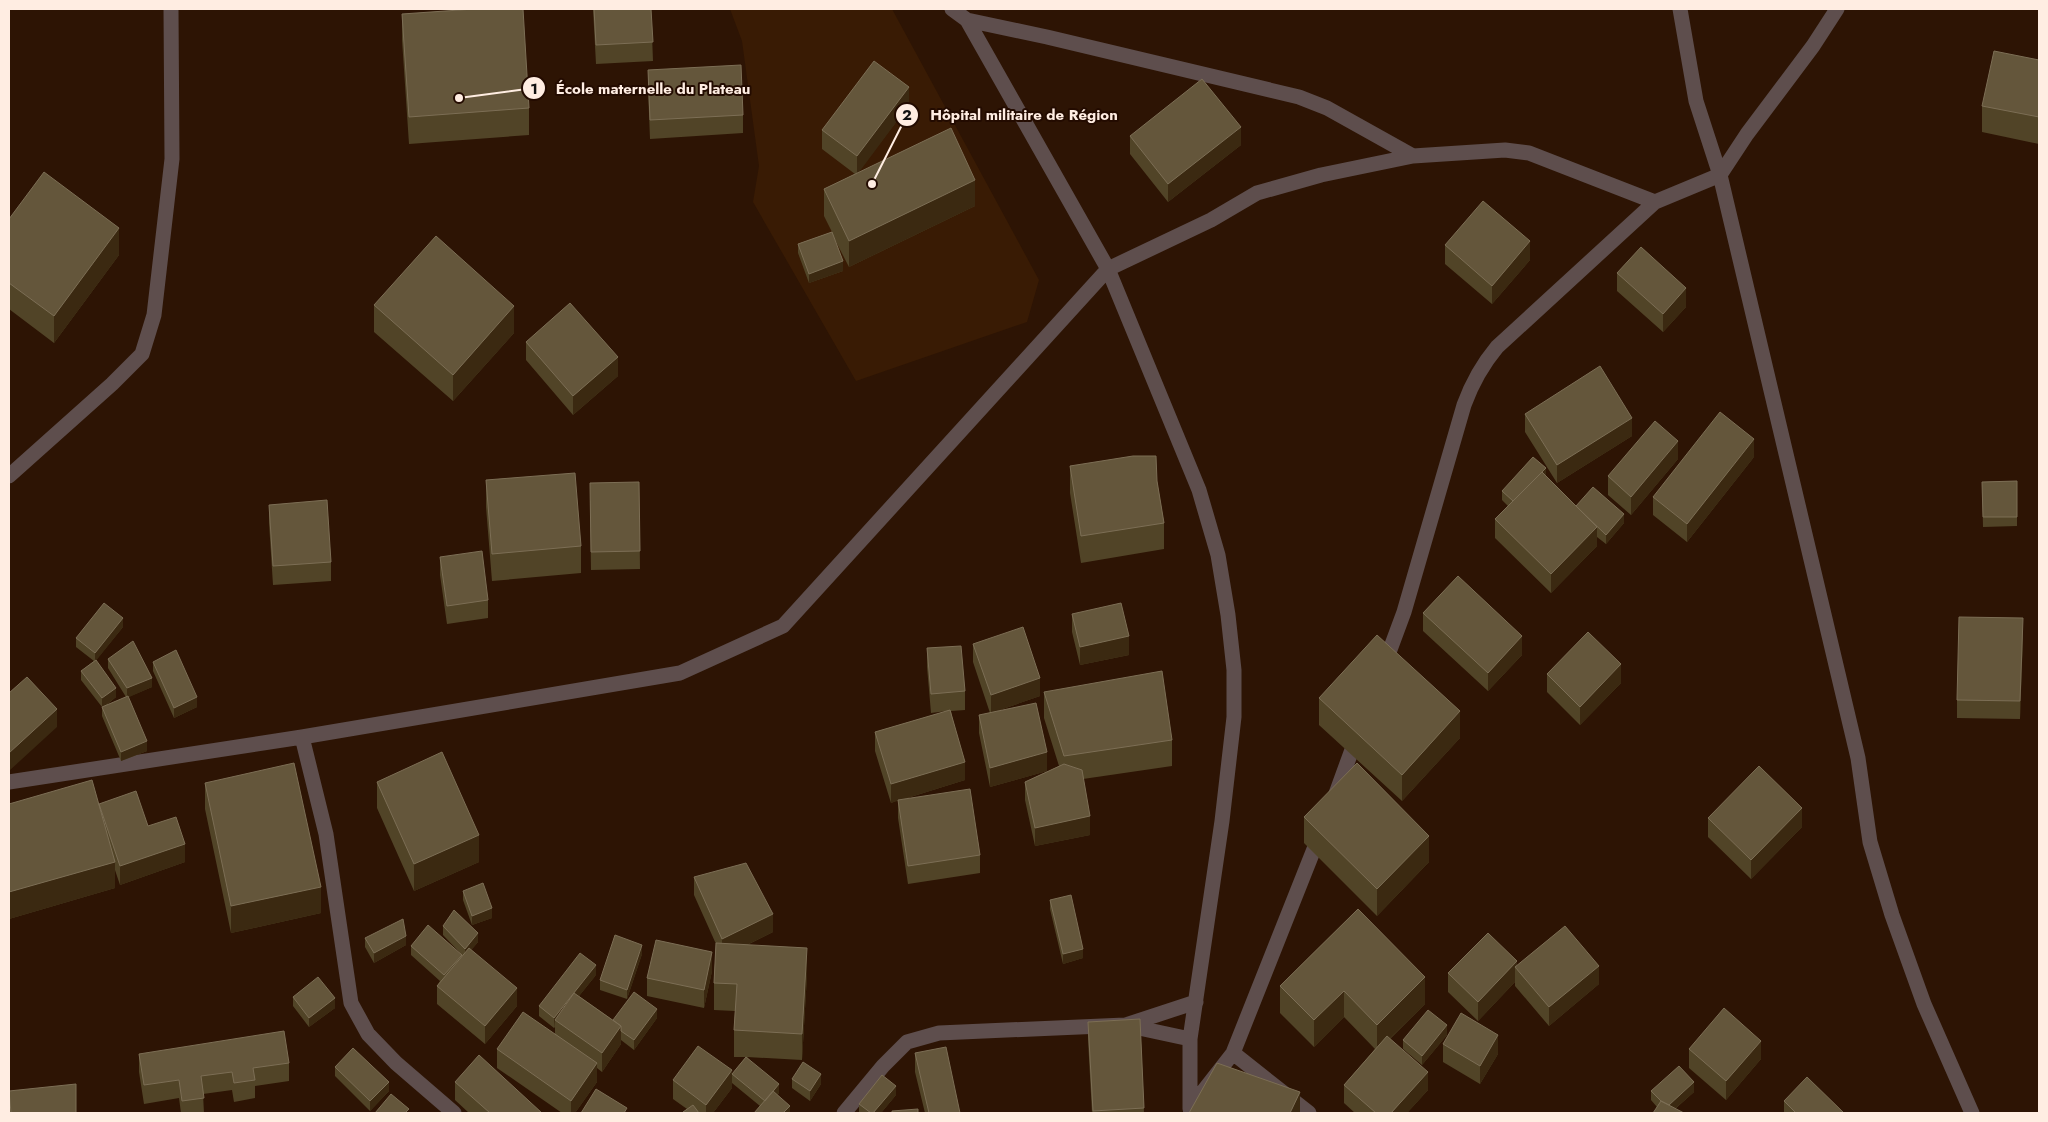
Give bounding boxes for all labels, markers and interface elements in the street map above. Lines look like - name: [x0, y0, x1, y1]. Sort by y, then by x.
- callout: École maternelle du Plateau: [521, 73, 761, 103]
- text: 1: [530, 78, 538, 100]
- text: École maternelle du Plateau: [556, 78, 750, 100]
- callout: Hôpital militaire de Région: [895, 100, 1127, 130]
- text: 2: [902, 104, 912, 126]
- text: Hôpital militaire de Région: [930, 104, 1118, 126]

